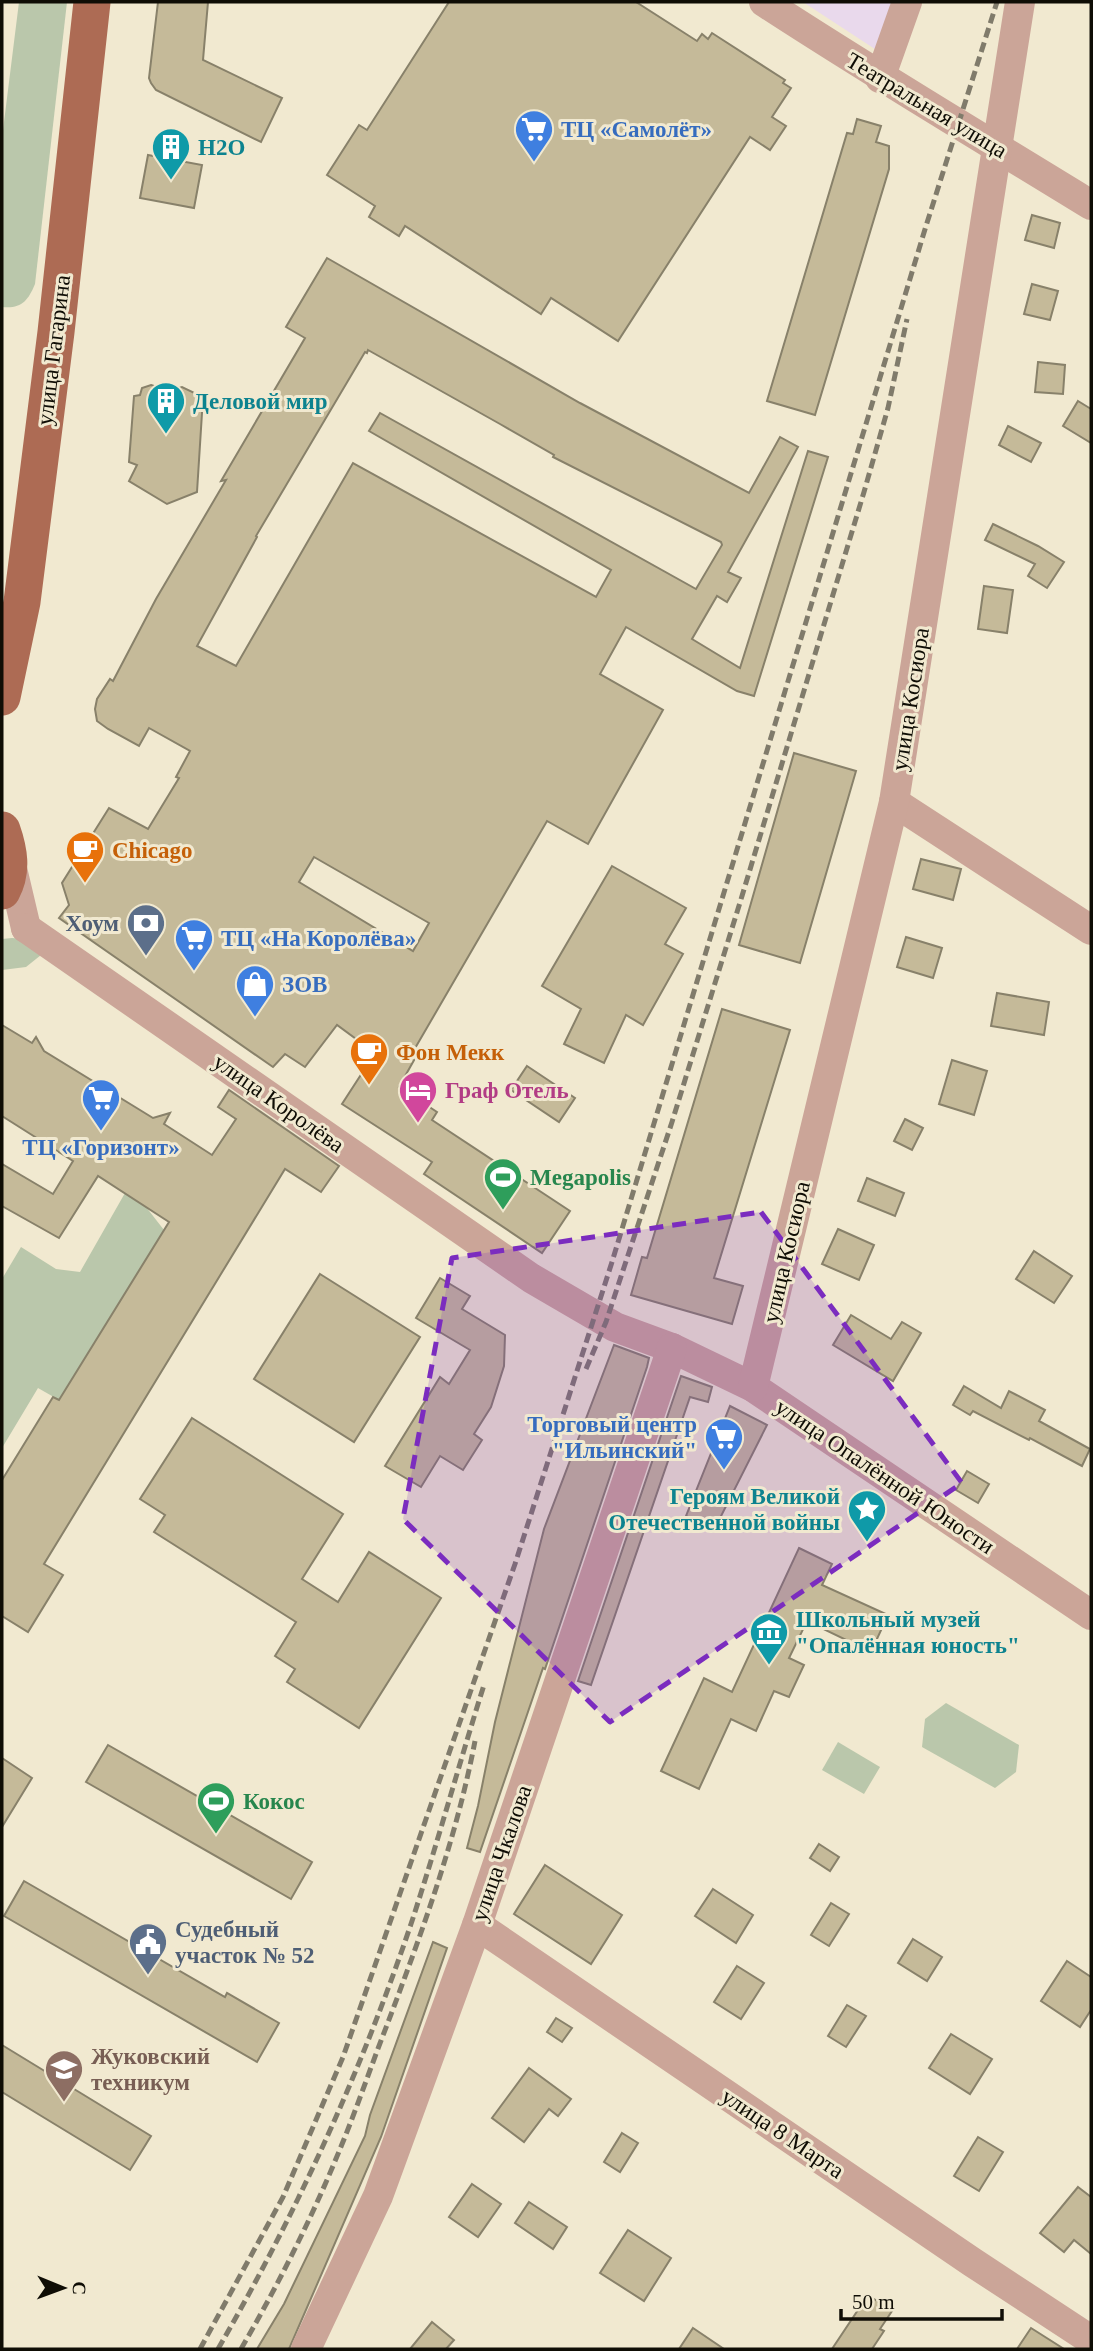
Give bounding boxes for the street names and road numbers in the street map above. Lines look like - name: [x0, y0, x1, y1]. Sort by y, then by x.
- street label: Театральная улица: [842, 48, 1012, 163]
- street label: улица Гагарина: [32, 273, 75, 427]
- street label: улица Косиора: [887, 626, 934, 772]
- street label: улица Королёва: [209, 1049, 349, 1158]
- street label: улица Косиора: [758, 1179, 815, 1325]
- street label: улица Опалённой Юности: [771, 1394, 999, 1559]
- street label: улица Чкалова: [466, 1782, 536, 1925]
- street label: улица 8 Марта: [717, 2083, 849, 2184]

